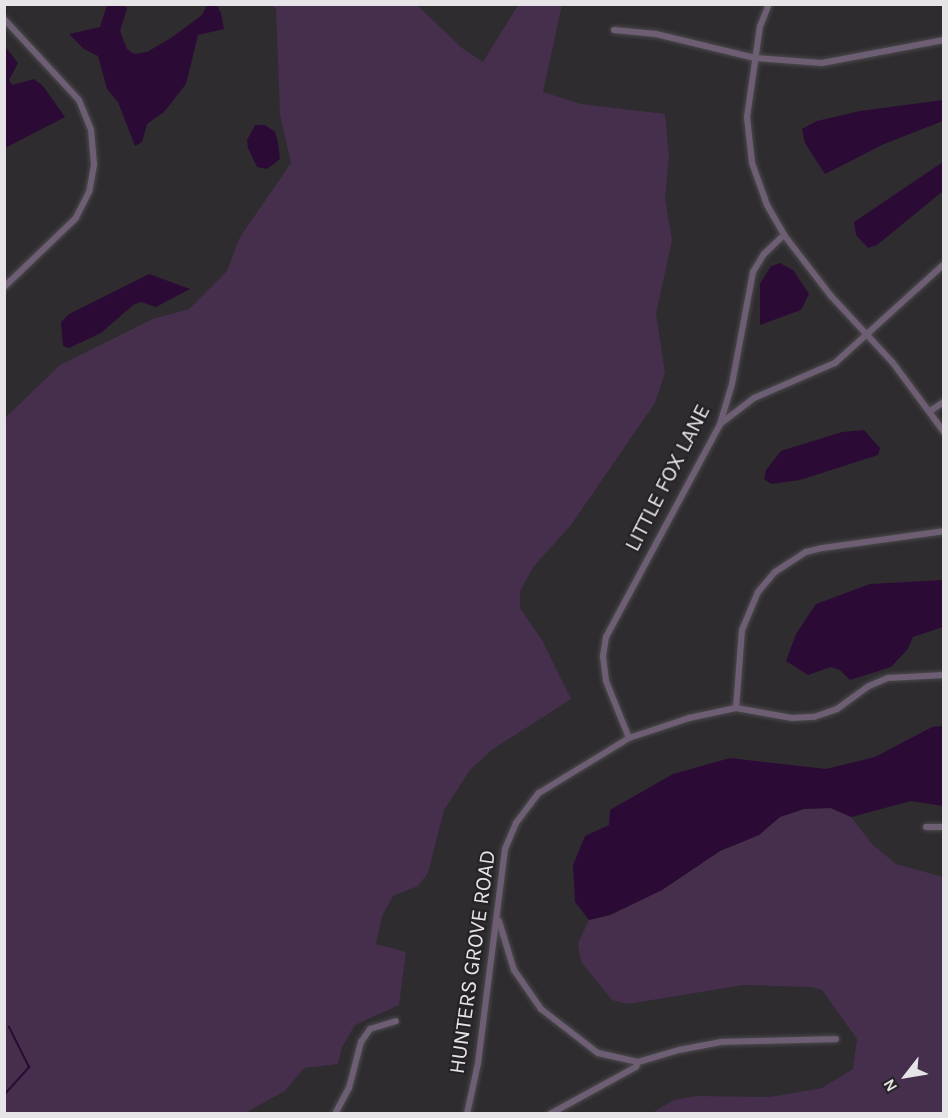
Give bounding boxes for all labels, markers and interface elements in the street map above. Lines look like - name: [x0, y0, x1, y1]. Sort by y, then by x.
- street label: LITTLE FOX LANE: [620, 400, 716, 556]
- street label: HUNTERS GROVE ROAD: [444, 848, 502, 1076]
- north arrow: [876, 1046, 936, 1106]
- text: N: [879, 1076, 901, 1095]

